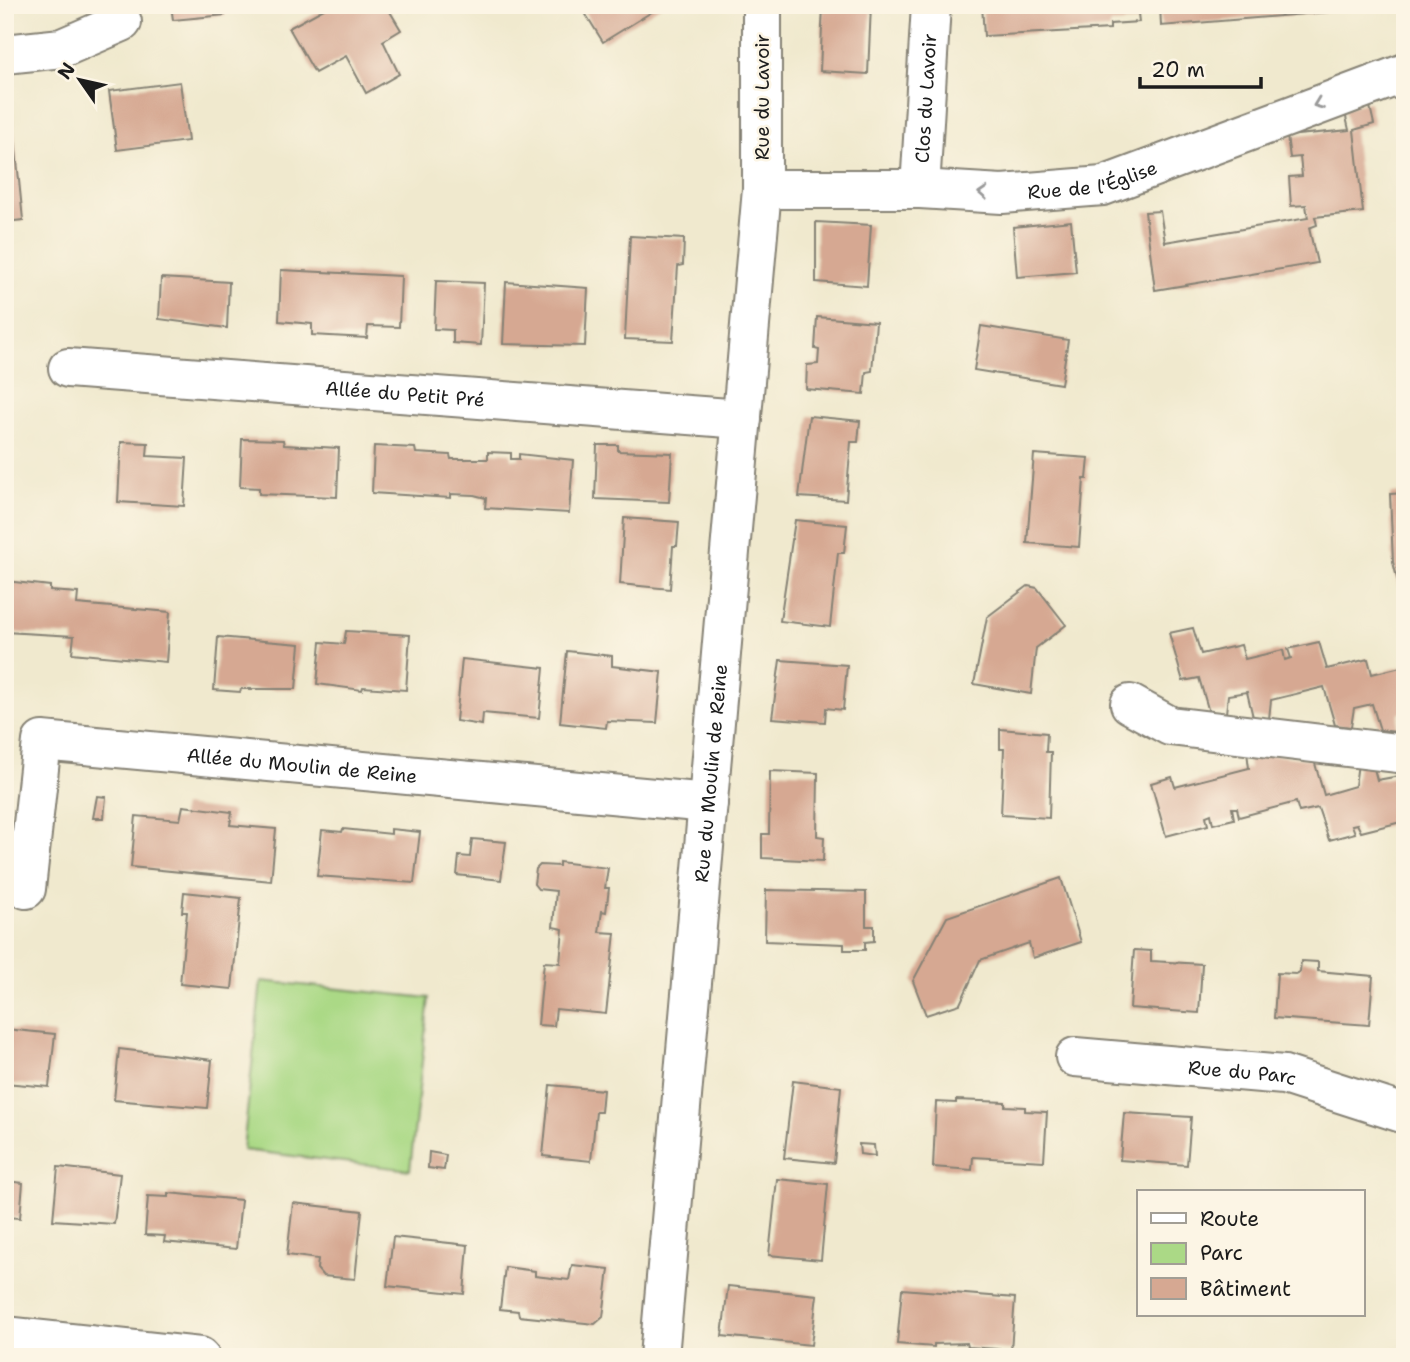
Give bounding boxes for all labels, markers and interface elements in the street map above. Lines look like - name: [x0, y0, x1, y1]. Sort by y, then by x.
- street label: Clos du Lavoir: [909, 32, 942, 164]
- street label: Rue du Lavoir: [750, 34, 775, 160]
- north arrow: [46, 46, 116, 116]
- scale bar: [1140, 46, 1261, 90]
- text: 20 m: [1151, 56, 1205, 84]
- text: N: [52, 58, 81, 84]
- one-way arrow: [1312, 96, 1324, 110]
- street label: Rue de l'Église: [1027, 154, 1161, 204]
- one-way arrow: [977, 186, 988, 201]
- street label: Allée du Petit Pré: [324, 375, 486, 412]
- street label: Rue du Moulin de Reine: [688, 663, 733, 884]
- street label: Allée du Moulin de Reine: [186, 742, 418, 788]
- street label: Rue du Parc: [1187, 1054, 1300, 1091]
- legend: [1137, 1190, 1364, 1316]
- text: Route: [1200, 1205, 1259, 1233]
- text: Parc: [1200, 1239, 1243, 1267]
- text: Bâtiment: [1200, 1275, 1291, 1303]

